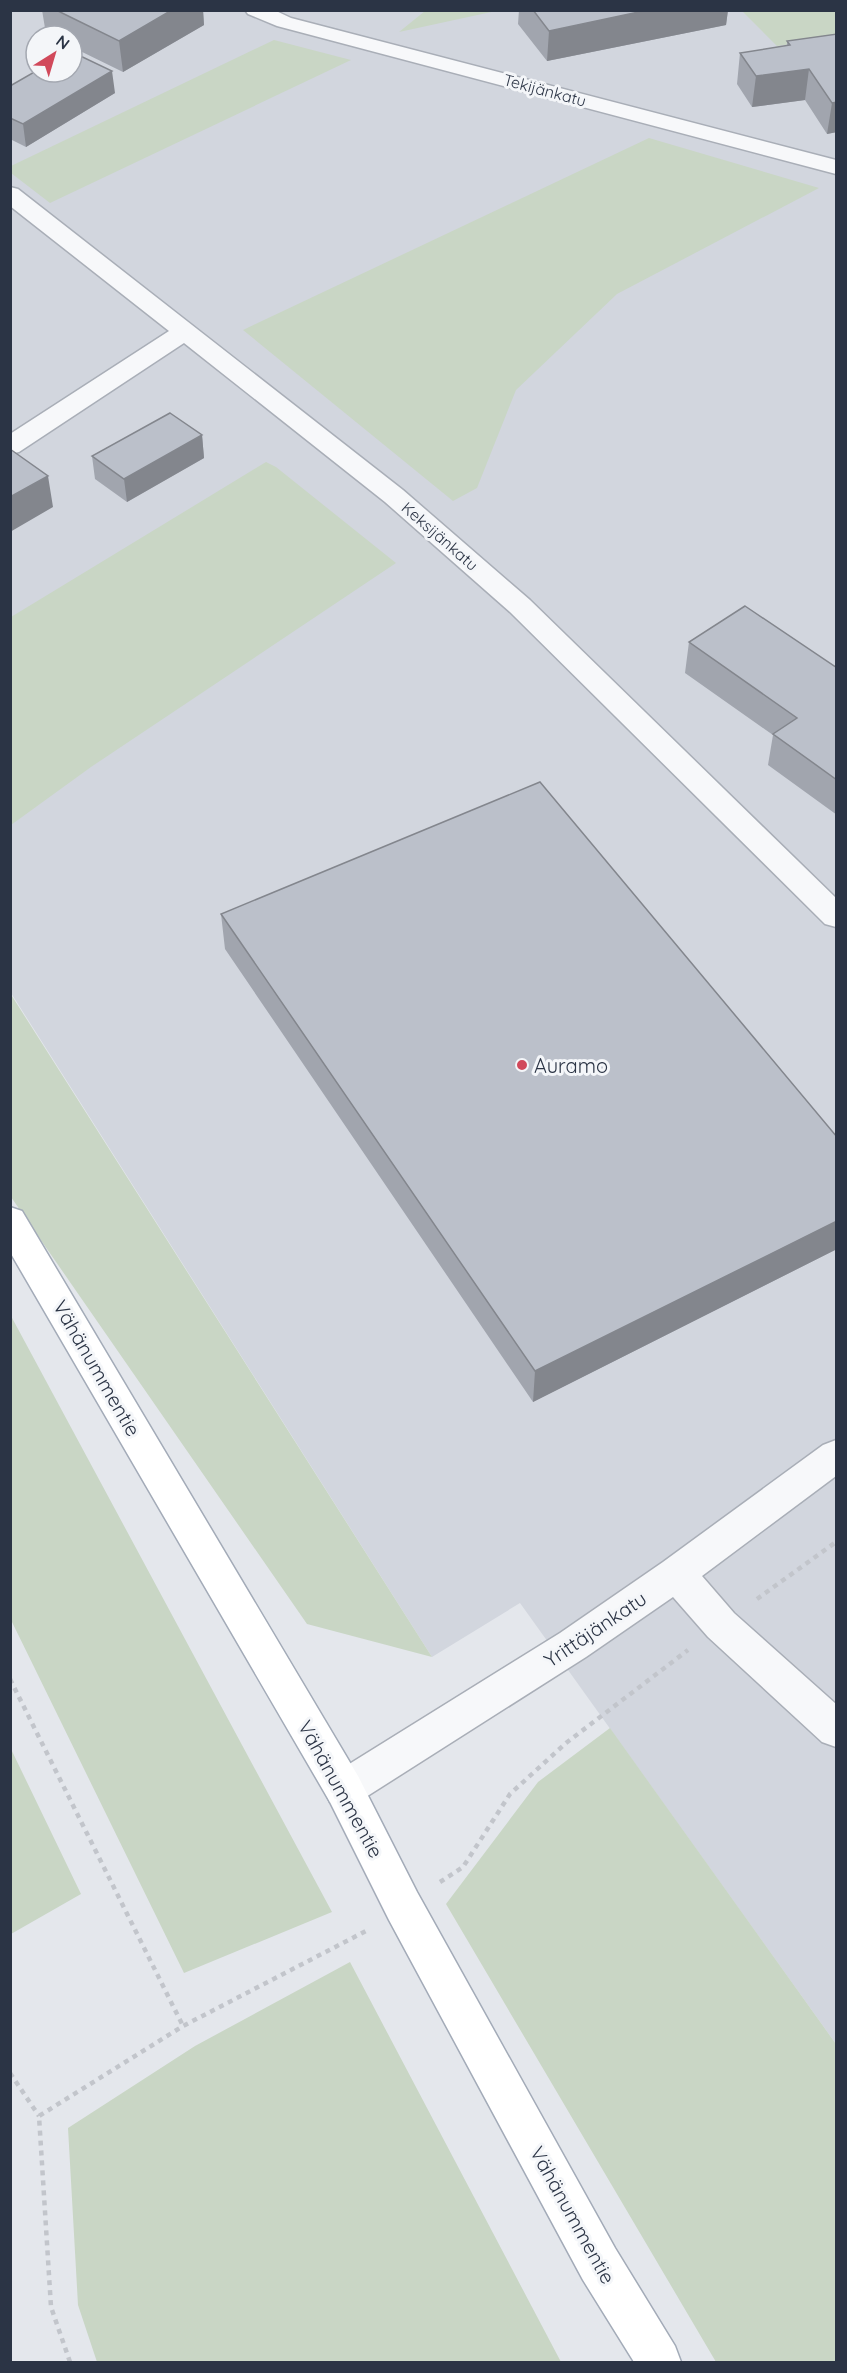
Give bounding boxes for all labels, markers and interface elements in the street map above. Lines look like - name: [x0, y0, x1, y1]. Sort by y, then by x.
- north arrow: [24, 24, 84, 84]
- text: N: [52, 30, 74, 54]
- street label: Tekijänkatu: [501, 69, 589, 111]
- street label: Keksijänkatu: [398, 497, 482, 575]
- place label: Auramo: [534, 1053, 608, 1078]
- marker: Auramo: [515, 1058, 529, 1072]
- street label: Vähänummentie: [48, 1295, 146, 1441]
- street label: Yrittäjänkatu: [539, 1586, 651, 1672]
- street label: Vähänummentie: [293, 1716, 389, 1862]
- street label: Vähänummentie: [525, 2142, 621, 2288]

